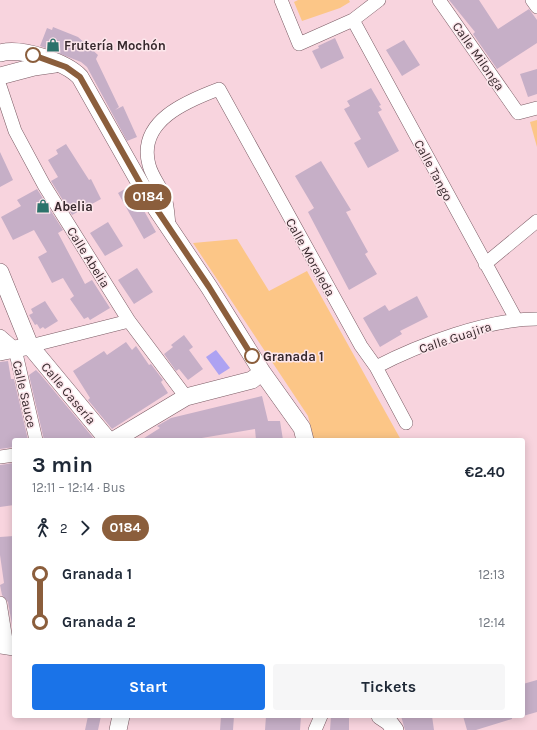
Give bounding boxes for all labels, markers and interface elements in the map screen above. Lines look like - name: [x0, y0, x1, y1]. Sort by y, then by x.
- street label: Calle Milonga: [449, 19, 508, 93]
- shop icon: Frutería Mochón: [45, 37, 61, 53]
- place label: Frutería Mochón: [64, 38, 166, 53]
- unlabelled marker: [25, 47, 41, 63]
- street label: Calle Tango: [411, 137, 456, 203]
- line badge: 0184: [120, 184, 176, 210]
- text: 0184: [132, 188, 164, 205]
- shop icon: Abelia: [35, 198, 51, 214]
- place label: Abelia: [54, 199, 93, 214]
- street label: Calle Moraleda: [283, 215, 338, 299]
- street label: Calle Abelia: [64, 224, 113, 290]
- street label: Calle Guajira: [417, 319, 493, 356]
- marker: Granada 1: [244, 348, 260, 364]
- place label: Granada 1: [263, 349, 324, 364]
- street label: Calle Sauce: [10, 359, 40, 429]
- street label: Calle Casería: [38, 359, 99, 427]
- text: 3 min: [32, 452, 93, 478]
- text: €2.40: [465, 463, 505, 481]
- text: 12:11 – 12:14 · Bus: [32, 480, 125, 495]
- icon: walk: [32, 517, 54, 539]
- icon: forward: [74, 517, 96, 539]
- text: 0184: [110, 519, 141, 536]
- text: 2: [60, 521, 68, 536]
- text: Granada 1: [62, 565, 132, 583]
- text: 12:13: [478, 567, 505, 582]
- text: Granada 2: [62, 613, 136, 631]
- text: 12:14: [479, 615, 505, 630]
- button: Start: [32, 664, 265, 710]
- button: Tickets: [273, 664, 505, 710]

